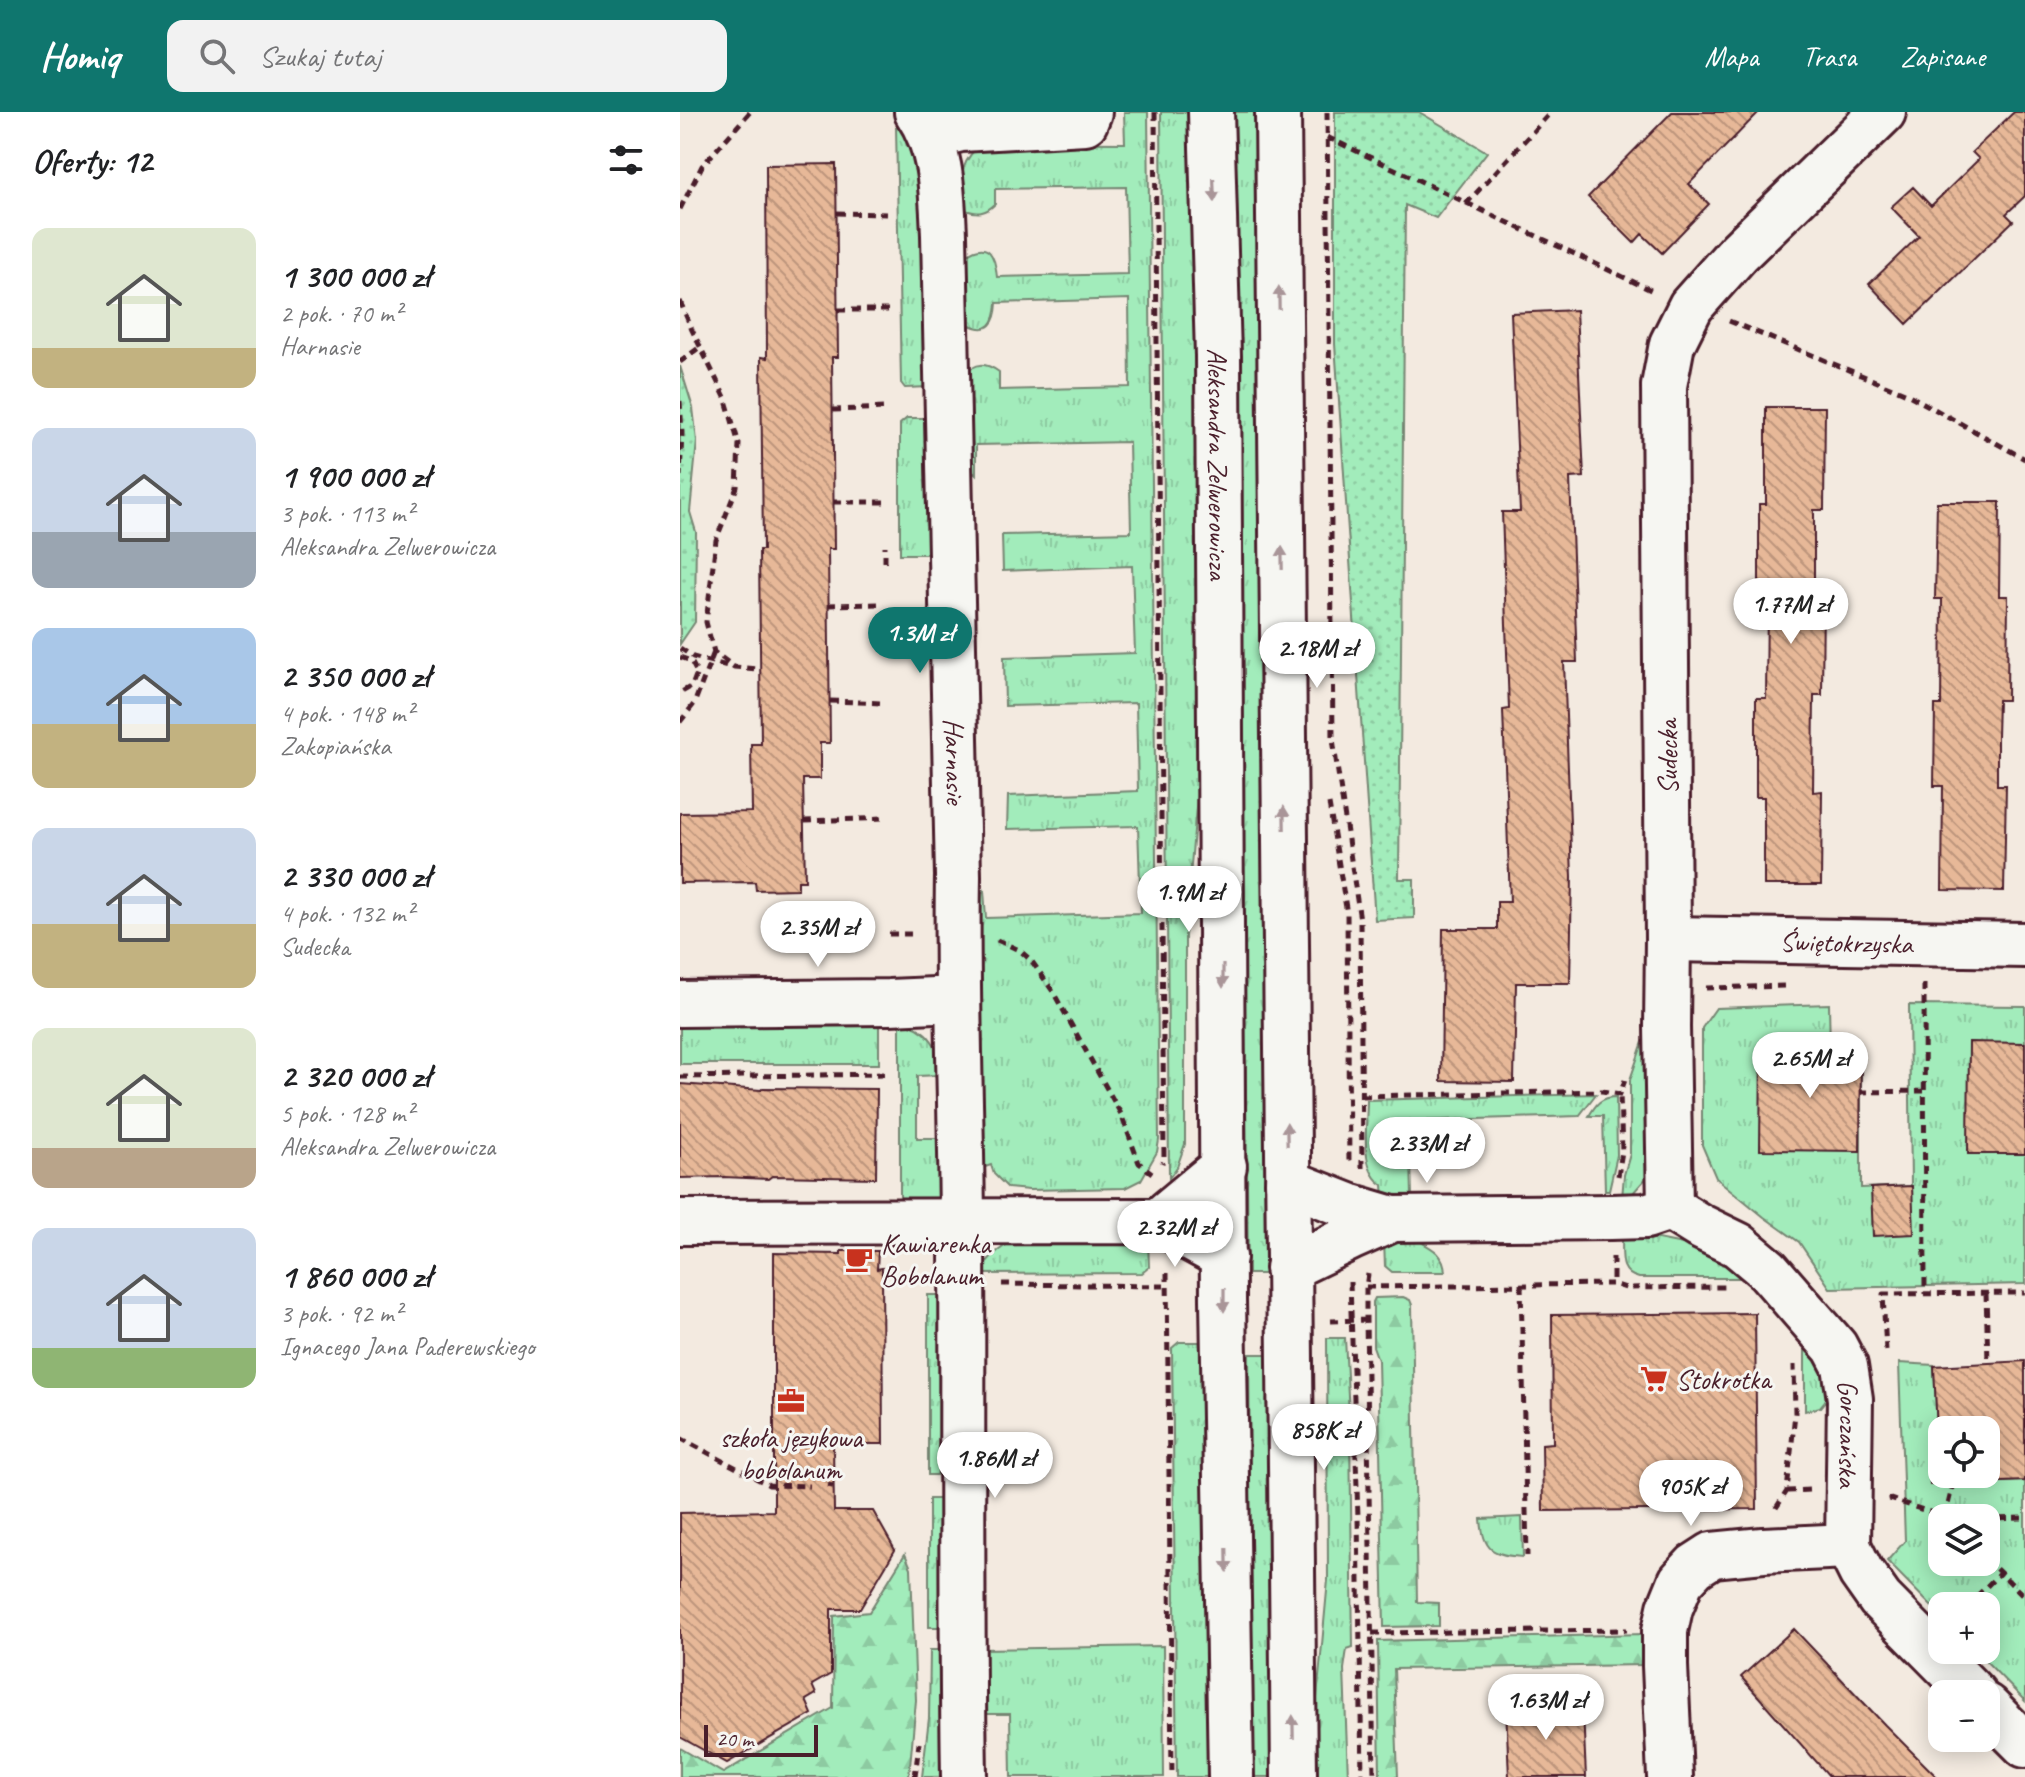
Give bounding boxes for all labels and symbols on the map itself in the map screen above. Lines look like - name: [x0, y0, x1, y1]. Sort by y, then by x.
- one-way arrow: [1207, 178, 1220, 203]
- one-way arrow: [1273, 285, 1286, 310]
- street label: Aleksandra Zelwerowicza: [1200, 347, 1237, 582]
- one-way arrow: [1276, 545, 1288, 570]
- pin: 1.77M zł: [1708, 578, 1874, 646]
- pin: 1.3M zł: [846, 607, 994, 675]
- pin: 2.18M zł: [1234, 622, 1400, 690]
- street label: Sudecka: [1650, 717, 1685, 795]
- street label: Harnasie: [937, 718, 974, 806]
- one-way arrow: [1278, 805, 1290, 830]
- pin: 1.9M zł: [1115, 866, 1263, 934]
- pin: 2.35M zł: [735, 901, 901, 969]
- street label: Świętokrzyska: [1779, 923, 1914, 961]
- one-way arrow: [1217, 964, 1229, 989]
- pin: 2.65M zł: [1727, 1032, 1893, 1100]
- pin: 2.33M zł: [1344, 1117, 1510, 1185]
- one-way arrow: [1281, 1121, 1293, 1146]
- pin: 2.32M zł: [1092, 1201, 1258, 1269]
- place label: Kawiarenka Bobolanum: [881, 1226, 992, 1293]
- cafe icon: Kawiarenka Bobolanum: [844, 1244, 874, 1274]
- one-way arrow: [1217, 1288, 1230, 1313]
- place label: Stokrotka: [1676, 1362, 1773, 1397]
- supermarket icon: Stokrotka: [1639, 1364, 1669, 1394]
- street label: Gorczańska: [1830, 1377, 1868, 1490]
- office icon: szkoła językowa bobolanum: [776, 1386, 806, 1416]
- pin: 858K zł: [1250, 1404, 1398, 1472]
- place label: szkoła językowa bobolanum: [720, 1420, 864, 1487]
- pin: 1.86M zł: [912, 1432, 1078, 1500]
- pin: 905K zł: [1617, 1460, 1765, 1528]
- one-way arrow: [1221, 1548, 1234, 1573]
- pin: 1.63M zł: [1463, 1674, 1629, 1742]
- one-way arrow: [1287, 1714, 1300, 1739]
- scale bar: [704, 1721, 818, 1757]

